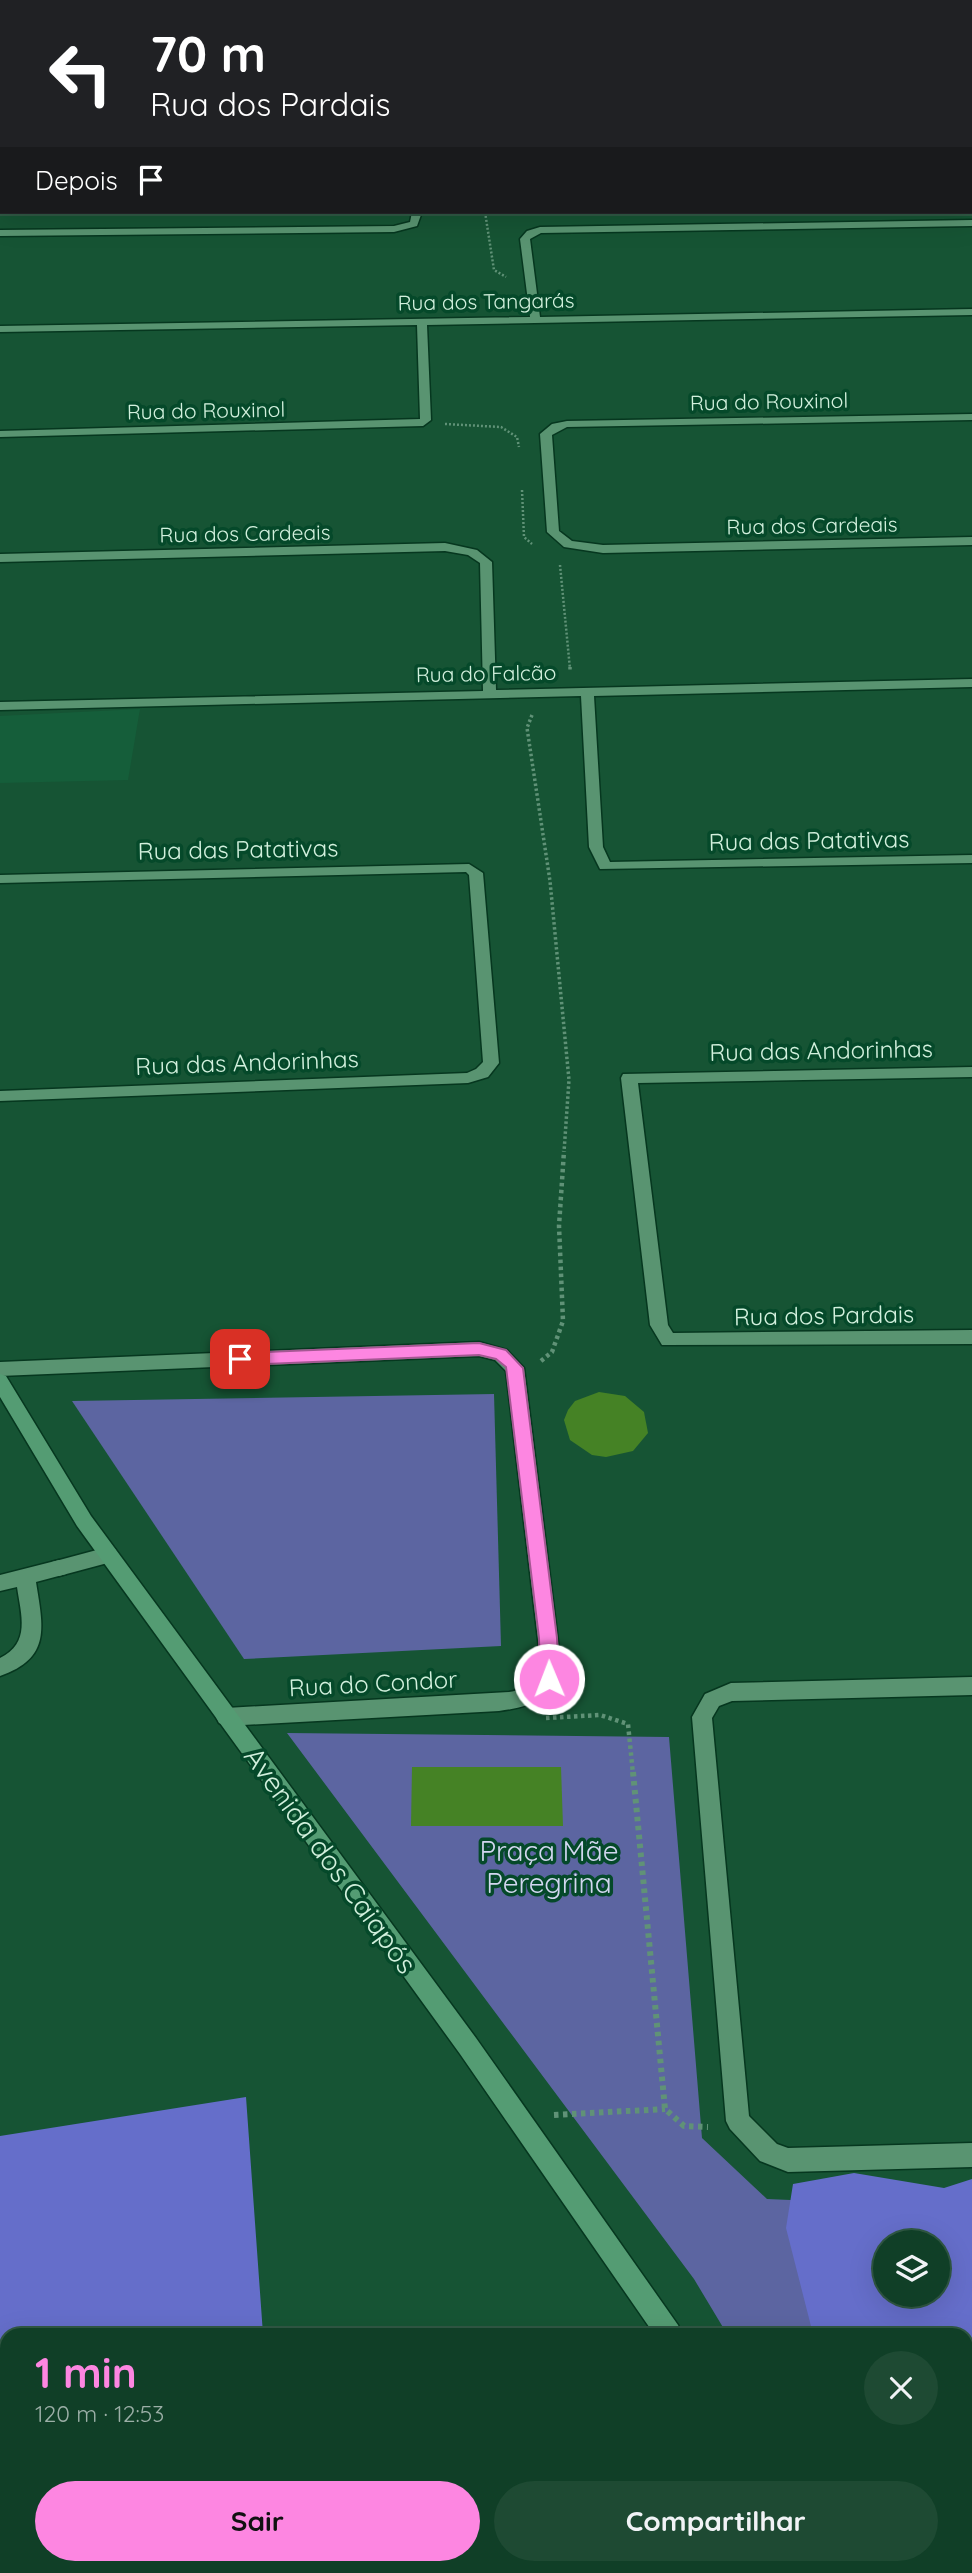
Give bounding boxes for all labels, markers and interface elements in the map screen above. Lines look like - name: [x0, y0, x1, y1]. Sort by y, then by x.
- text: 70 m: [150, 23, 266, 84]
- icon: left: [35, 28, 126, 119]
- text: Rua dos Pardais: [150, 84, 390, 124]
- icon: arrive: [132, 161, 170, 199]
- text: Depois: [35, 164, 118, 197]
- street label: Rua dos Tangarás: [397, 286, 575, 316]
- street label: Rua do Rouxinol: [690, 387, 848, 415]
- street label: Rua do Rouxinol: [127, 396, 285, 424]
- street label: Rua dos Cardeais: [726, 511, 898, 539]
- street label: Rua dos Cardeais: [159, 519, 331, 547]
- street label: Rua do Falcão: [416, 659, 556, 687]
- street label: Rua das Patativas: [708, 823, 910, 857]
- street label: Rua das Patativas: [137, 832, 339, 866]
- street label: Rua das Andorinhas: [709, 1033, 933, 1067]
- street label: Rua das Andorinhas: [135, 1043, 359, 1081]
- street label: Rua dos Pardais: [734, 1298, 914, 1332]
- pin: [210, 1329, 270, 1389]
- icon: arrive: [221, 1340, 259, 1378]
- position arrow: [512, 1642, 586, 1716]
- street label: Rua do Condor: [288, 1664, 458, 1702]
- street label: Avenida dos Caiapós: [237, 1740, 425, 1980]
- park label: Praça Mãe Peregrina: [479, 1833, 619, 1900]
- map controls: [873, 2230, 950, 2307]
- button: layers: [873, 2230, 950, 2307]
- text: 1 min: [35, 2346, 137, 2399]
- button: close: [864, 2351, 938, 2425]
- text: 120 m · 12:53: [35, 2399, 164, 2428]
- button: Sair: [35, 2481, 480, 2561]
- button: Compartilhar: [494, 2481, 938, 2561]

